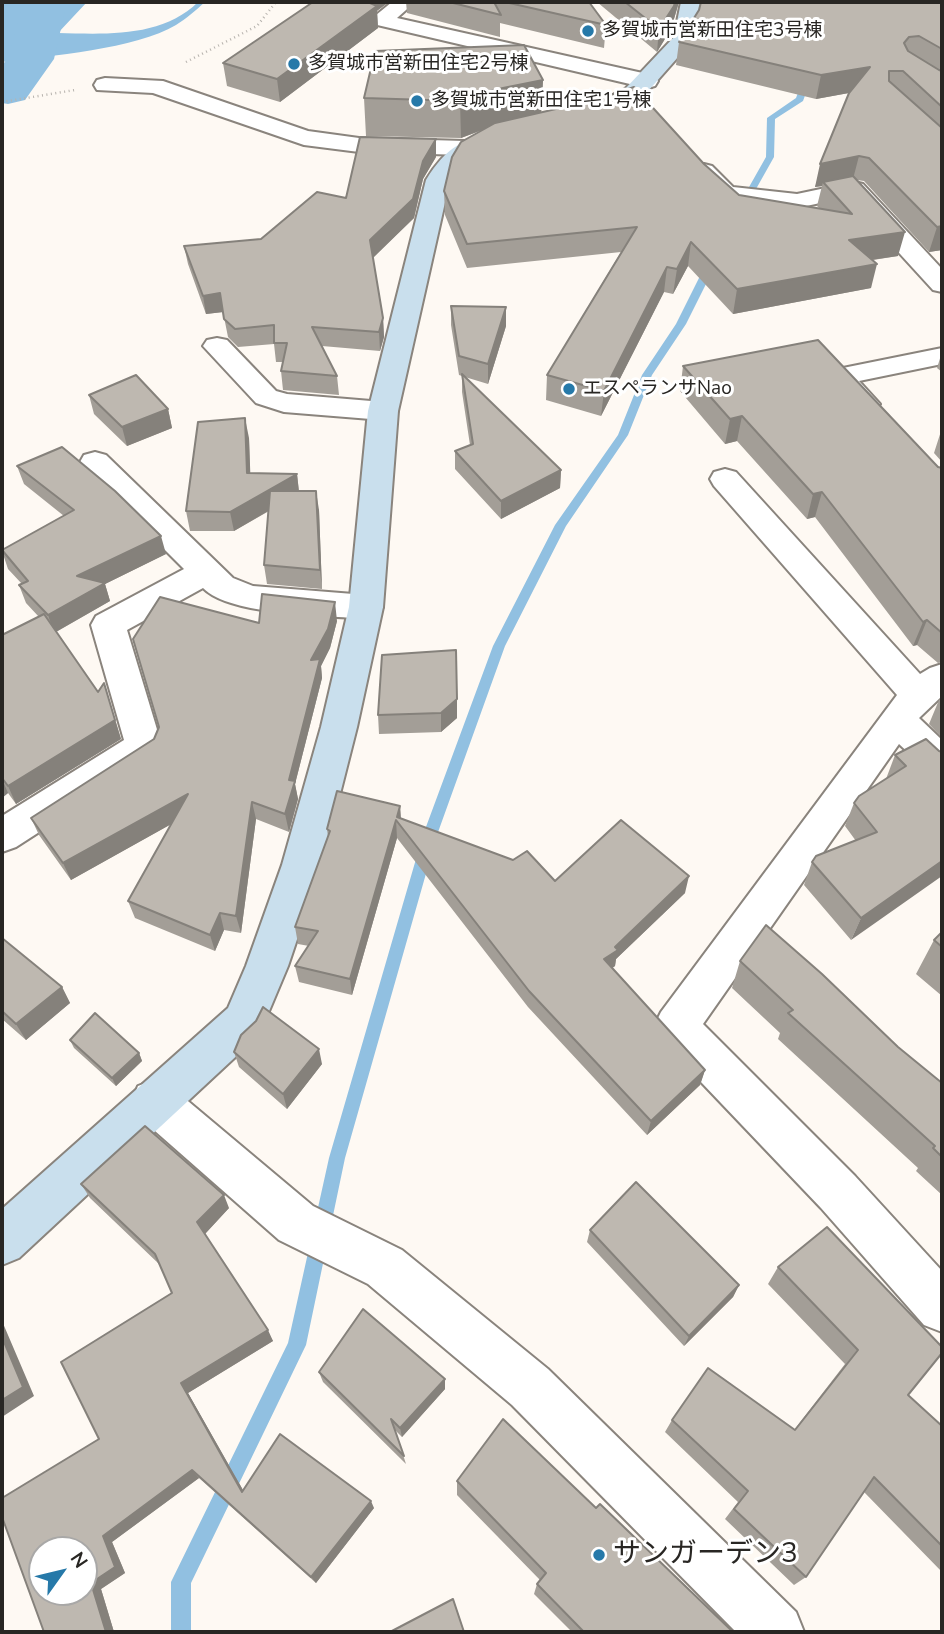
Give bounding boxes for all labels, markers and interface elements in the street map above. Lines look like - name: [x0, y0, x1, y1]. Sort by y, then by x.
- place label: 多賀城市営新田住宅3号棟: [602, 20, 822, 42]
- marker: 多賀城市営新田住宅3号棟: [580, 23, 596, 39]
- place label: 多賀城市営新田住宅2号棟: [308, 53, 528, 75]
- marker: 多賀城市営新田住宅2号棟: [286, 56, 302, 72]
- place label: 多賀城市営新田住宅1号棟: [431, 90, 651, 112]
- marker: 多賀城市営新田住宅1号棟: [409, 93, 425, 109]
- place label: エスペランサNao: [583, 378, 732, 400]
- marker: エスペランサNao: [561, 381, 577, 397]
- north arrow: [28, 1536, 98, 1606]
- place label: サンガーデン3: [613, 1538, 798, 1572]
- text: N: [64, 1547, 94, 1574]
- marker: サンガーデン3: [591, 1547, 607, 1563]

